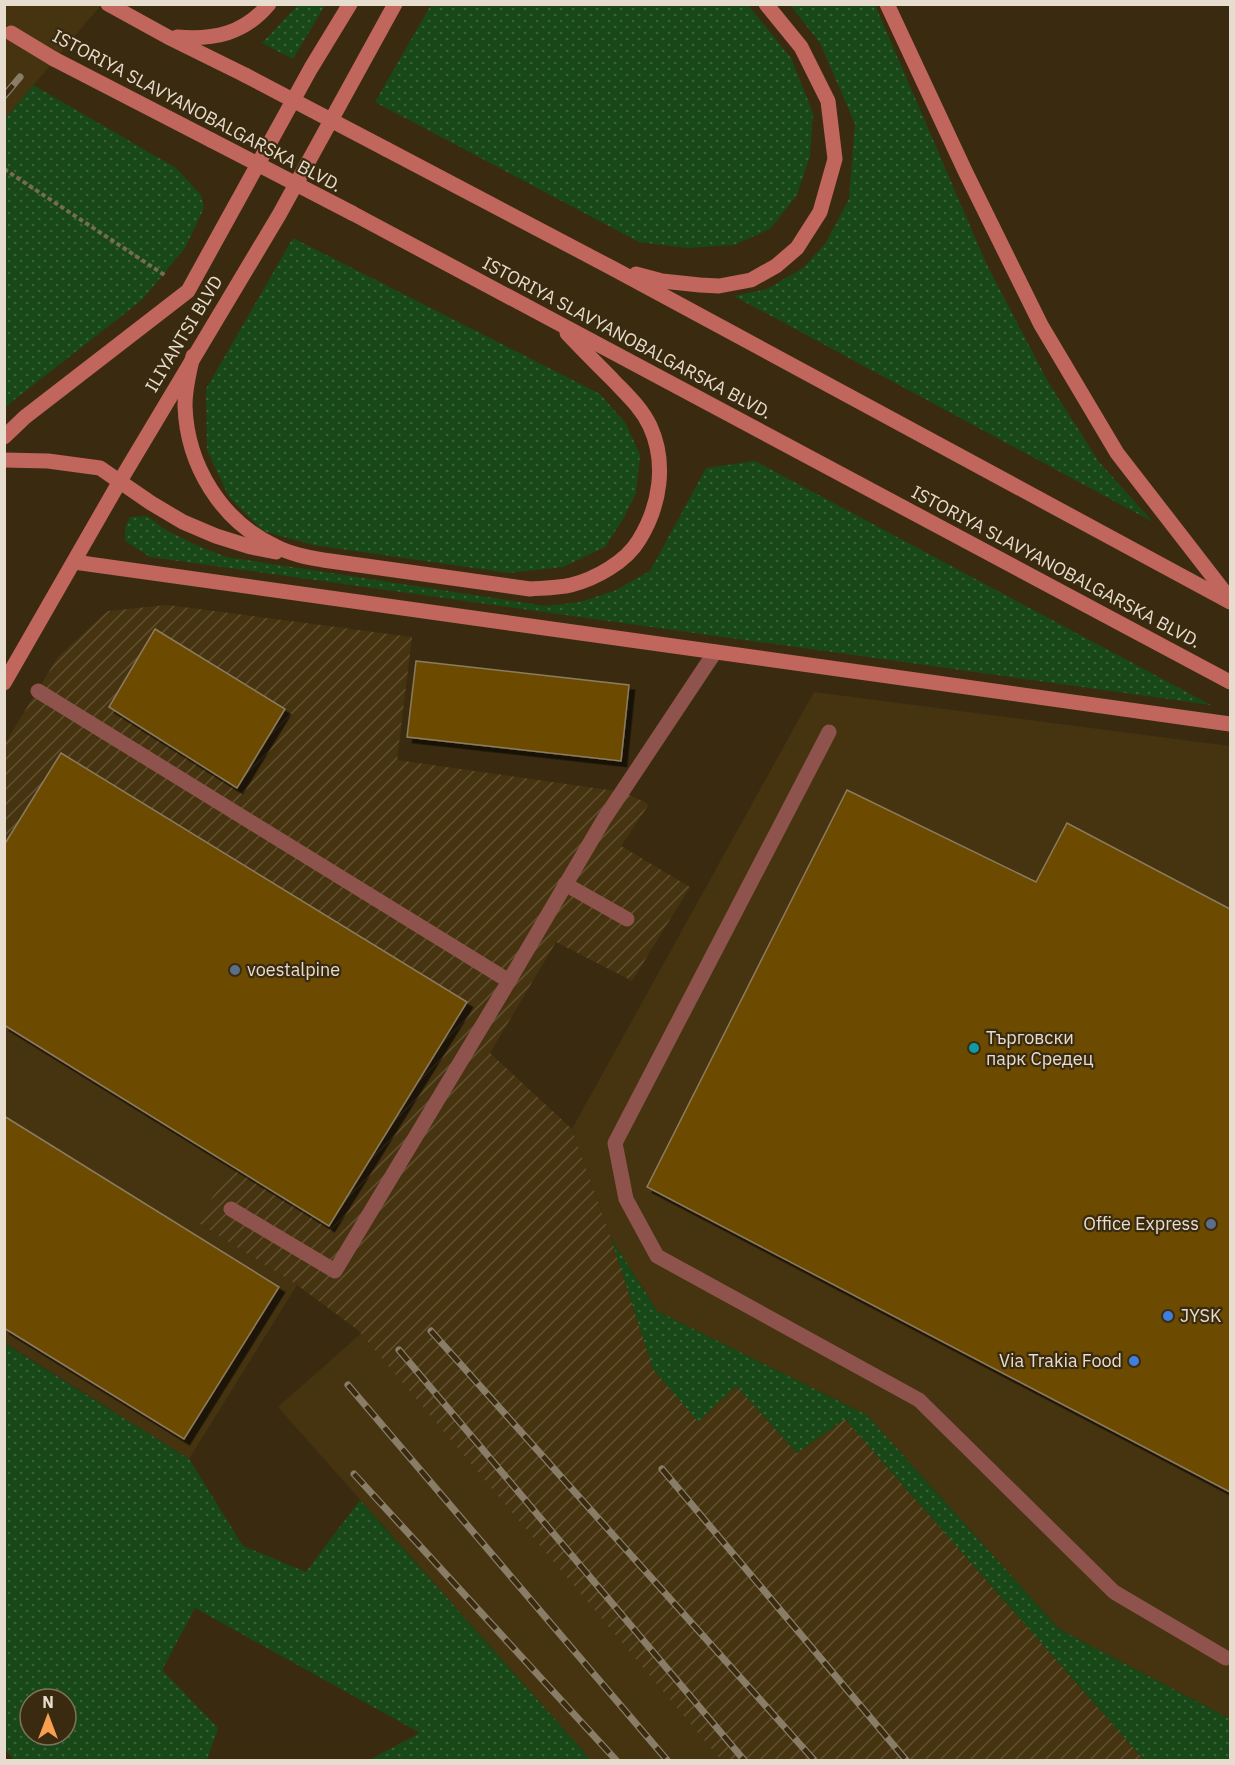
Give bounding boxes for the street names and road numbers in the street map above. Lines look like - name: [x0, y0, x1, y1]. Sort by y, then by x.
- street label: ISTORIYA SLAVYANOBALGARSKA BLVD.: [49, 24, 346, 197]
- street label: ISTORIYA SLAVYANOBALGARSKA BLVD.: [479, 251, 776, 424]
- street label: ILIYANTSI BLVD: [140, 271, 227, 396]
- street label: ISTORIYA SLAVYANOBALGARSKA BLVD.: [908, 480, 1205, 653]

